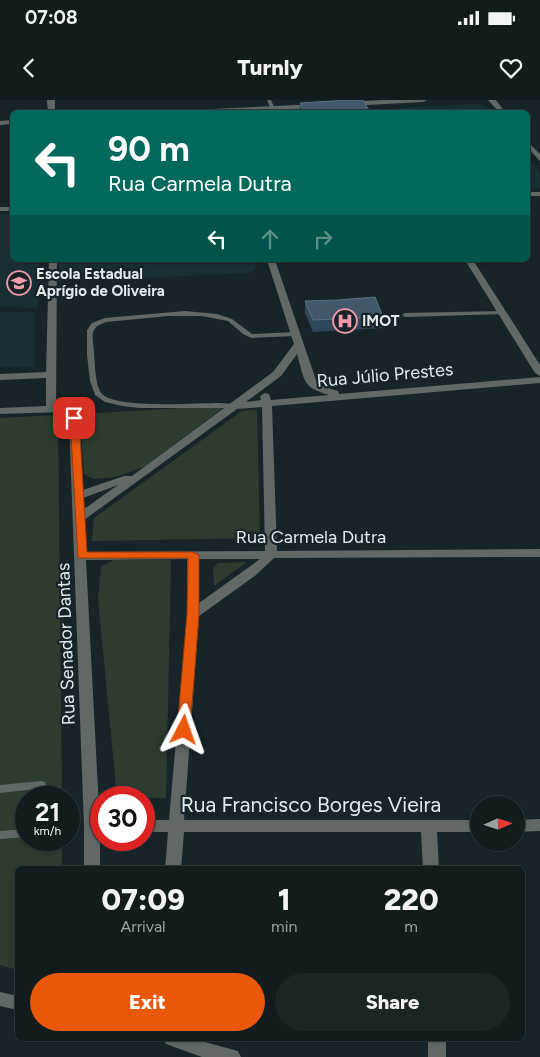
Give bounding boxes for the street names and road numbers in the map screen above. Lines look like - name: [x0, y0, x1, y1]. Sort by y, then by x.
- street label: Rua Júlio Prestes: [316, 358, 454, 392]
- street label: Rua Carmela Dutra: [236, 526, 386, 548]
- street label: Rua Senador Dantas: [52, 562, 80, 726]
- street label: Rua Francisco Borges Vieira: [181, 792, 441, 817]

